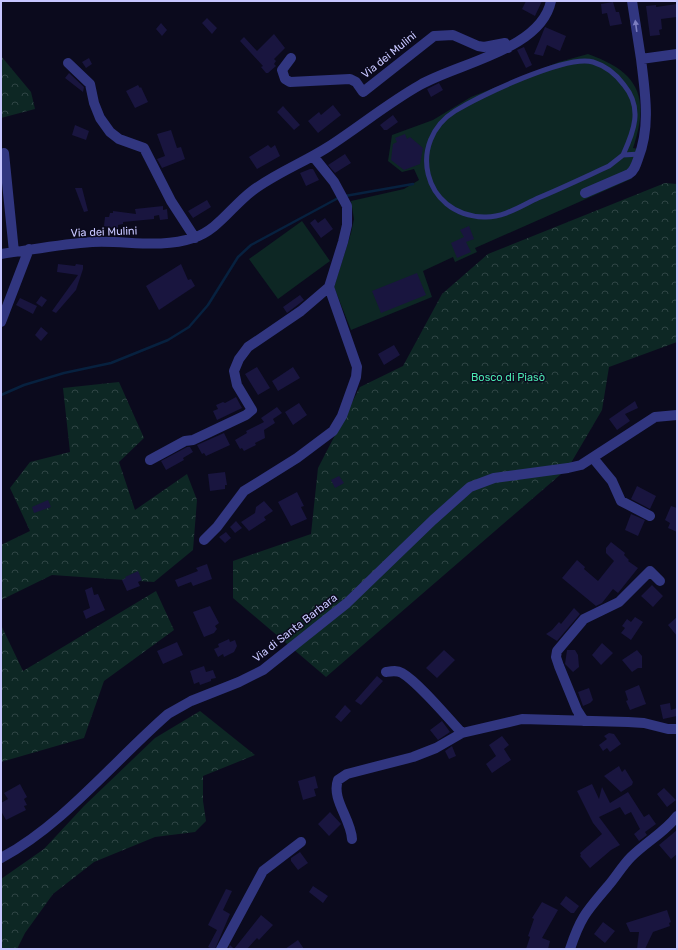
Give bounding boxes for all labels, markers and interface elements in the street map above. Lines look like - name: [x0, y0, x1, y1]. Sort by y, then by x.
- one-way arrow: [633, 20, 639, 32]
- street label: Via dei Mulini: [359, 29, 419, 81]
- street label: Via dei Mulini: [70, 224, 138, 240]
- park label: Bosco di Piasò: [471, 371, 545, 384]
- street label: Via di Santa Barbara: [250, 591, 340, 665]

